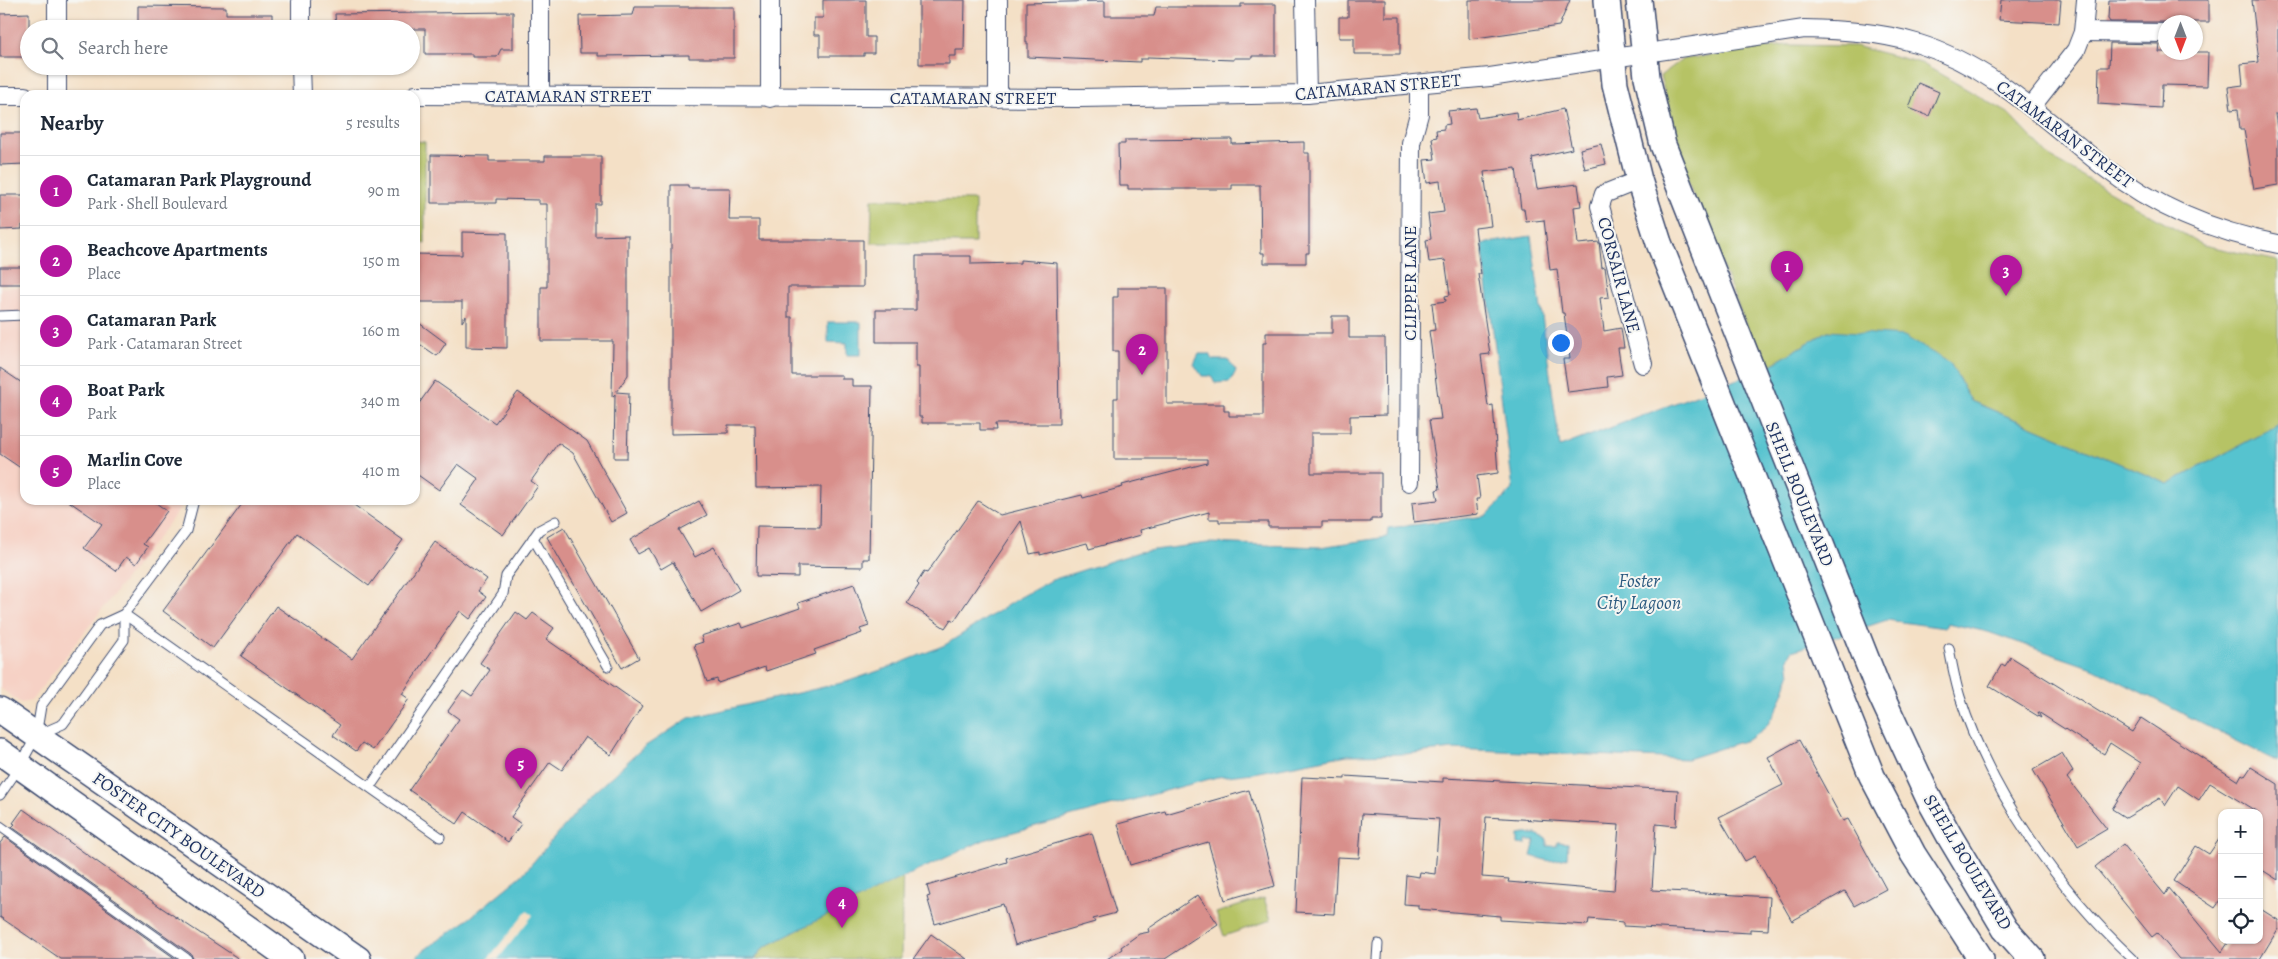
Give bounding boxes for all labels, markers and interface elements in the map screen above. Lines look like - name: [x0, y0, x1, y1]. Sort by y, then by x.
- north arrow: [2158, 15, 2203, 60]
- search box: [20, 20, 420, 75]
- icon: search: [38, 34, 66, 62]
- text: Search here: [78, 35, 168, 61]
- street label: CATAMARAN STREET: [1294, 68, 1462, 106]
- street label: CATAMARAN STREET: [1991, 74, 2139, 194]
- street label: CATAMARAN STREET: [485, 84, 651, 108]
- street label: CATAMARAN STREET: [890, 86, 1056, 110]
- text: Nearby: [40, 109, 103, 137]
- text: 5 results: [346, 112, 400, 134]
- text: Catamaran Park Playground: [87, 167, 311, 193]
- text: 1: [53, 180, 59, 202]
- text: 90 m: [368, 180, 400, 202]
- text: Park · Shell Boulevard: [87, 193, 228, 215]
- street label: CORSAIR LANE: [1592, 214, 1646, 336]
- street label: CLIPPER LANE: [1398, 225, 1422, 341]
- text: Beachcove Apartments: [87, 237, 268, 263]
- text: 2: [52, 250, 60, 272]
- text: 150 m: [363, 250, 400, 272]
- pin: 1: [1771, 251, 1803, 292]
- pin: 3: [1990, 255, 2022, 296]
- text: Place: [87, 263, 121, 285]
- text: Catamaran Park: [87, 307, 216, 333]
- text: 3: [53, 320, 59, 342]
- text: 160 m: [362, 320, 400, 342]
- your location: [1548, 330, 1574, 356]
- text: Park · Catamaran Street: [87, 333, 242, 355]
- pin: 2: [1126, 334, 1158, 375]
- text: Boat Park: [87, 377, 165, 403]
- text: 4: [52, 390, 60, 412]
- text: 340 m: [361, 390, 400, 412]
- text: Park: [87, 403, 117, 425]
- street label: SHELL BOULEVARD: [1760, 418, 1840, 570]
- text: Marlin Cove: [87, 447, 182, 473]
- text: 5: [53, 460, 59, 482]
- text: 410 m: [362, 460, 400, 482]
- text: Place: [87, 473, 121, 495]
- water label: Foster City Lagoon: [1597, 568, 1681, 616]
- pin: 5: [505, 748, 537, 789]
- street label: FOSTER CITY BOULEVARD: [88, 766, 270, 904]
- street label: SHELL BOULEVARD: [1918, 790, 2018, 934]
- map controls: [2218, 809, 2263, 944]
- button: +: [2218, 809, 2263, 854]
- button: −: [2218, 854, 2263, 899]
- pin: 4: [826, 887, 858, 928]
- button: locate: [2218, 899, 2263, 944]

